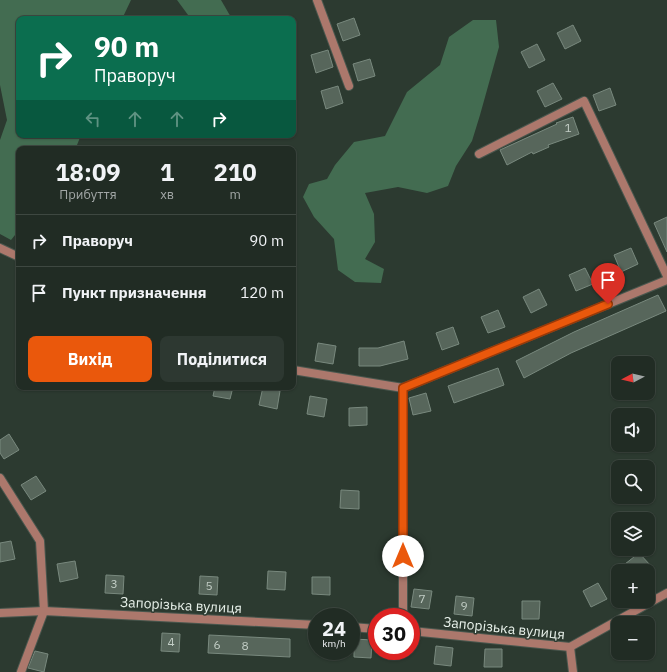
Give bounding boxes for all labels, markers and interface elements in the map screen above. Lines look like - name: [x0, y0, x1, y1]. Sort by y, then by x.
- text: 90 m: [94, 28, 159, 65]
- icon: right: [28, 32, 80, 84]
- text: Праворуч: [94, 64, 176, 87]
- icon: left: [82, 108, 104, 130]
- icon: ahead: [124, 108, 146, 130]
- icon: ahead: [166, 108, 188, 130]
- icon: right: [208, 108, 230, 130]
- house number: 1: [564, 120, 572, 135]
- text: 18:09: [55, 156, 121, 188]
- text: 1: [160, 156, 174, 188]
- text: 210: [214, 156, 257, 188]
- text: Прибуття: [59, 186, 117, 203]
- text: хв: [160, 186, 174, 203]
- text: m: [229, 186, 241, 203]
- icon: right: [28, 230, 50, 252]
- text: Праворуч: [62, 231, 133, 250]
- text: 90 m: [249, 231, 284, 250]
- pin: [591, 263, 625, 304]
- icon: arrive: [597, 269, 619, 291]
- icon: arrive: [28, 282, 50, 304]
- text: Пункт призначення: [62, 283, 207, 302]
- text: 120 m: [240, 283, 284, 302]
- button: Вихід: [28, 336, 152, 382]
- button: Поділитися: [160, 336, 284, 382]
- north arrow: [611, 356, 655, 400]
- map controls: [611, 356, 655, 660]
- button: sound: [611, 408, 655, 452]
- button: search: [611, 460, 655, 504]
- button: layers: [611, 512, 655, 556]
- position arrow: [382, 535, 424, 577]
- button: +: [611, 564, 655, 608]
- house number: 3: [110, 576, 118, 591]
- house number: 5: [205, 578, 213, 593]
- house number: 7: [418, 591, 426, 606]
- street label: Запорізька вулиця: [119, 593, 243, 617]
- house number: 9: [460, 598, 468, 613]
- speed limit sign: 30: [368, 608, 420, 660]
- street label: Запорізька вулиця: [442, 613, 566, 643]
- text: 24: [322, 615, 346, 642]
- button: −: [611, 616, 655, 660]
- house number: 4: [167, 634, 175, 649]
- house number: 6: [213, 637, 221, 652]
- text: km/h: [322, 637, 346, 650]
- house number: 8: [241, 638, 249, 653]

